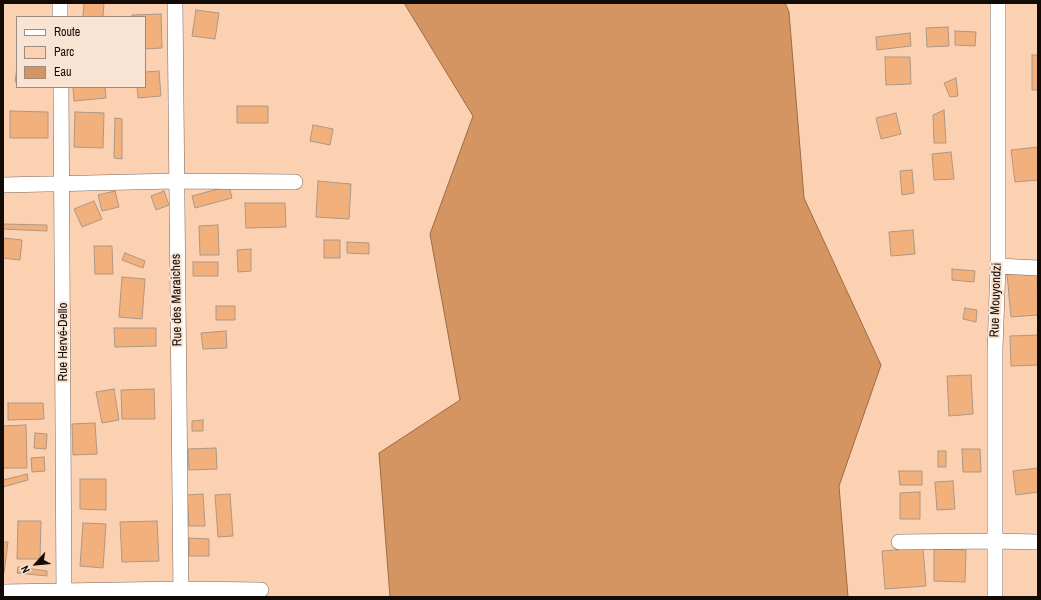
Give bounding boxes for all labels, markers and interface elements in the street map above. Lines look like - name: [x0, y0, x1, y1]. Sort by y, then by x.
- legend: [16, 16, 146, 88]
- text: Route: [54, 24, 80, 40]
- text: Parc: [54, 44, 74, 60]
- text: Eau: [54, 64, 72, 80]
- street label: Rue des Maraiches: [168, 254, 186, 346]
- street label: Rue Mouyondzi: [987, 262, 1005, 338]
- street label: Rue Hervé-Dello: [56, 303, 72, 381]
- north arrow: [16, 544, 56, 584]
- text: N: [18, 563, 33, 576]

